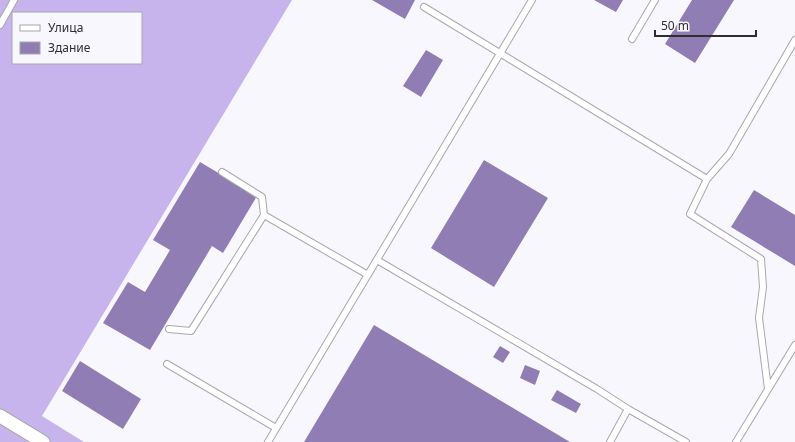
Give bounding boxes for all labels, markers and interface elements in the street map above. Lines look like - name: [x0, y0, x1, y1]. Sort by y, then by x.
- legend: [12, 12, 142, 64]
- scale bar: [655, 12, 756, 38]
- text: 50 m: [661, 17, 689, 34]
- text: Улица: [48, 19, 83, 36]
- text: Здание: [48, 39, 91, 56]

